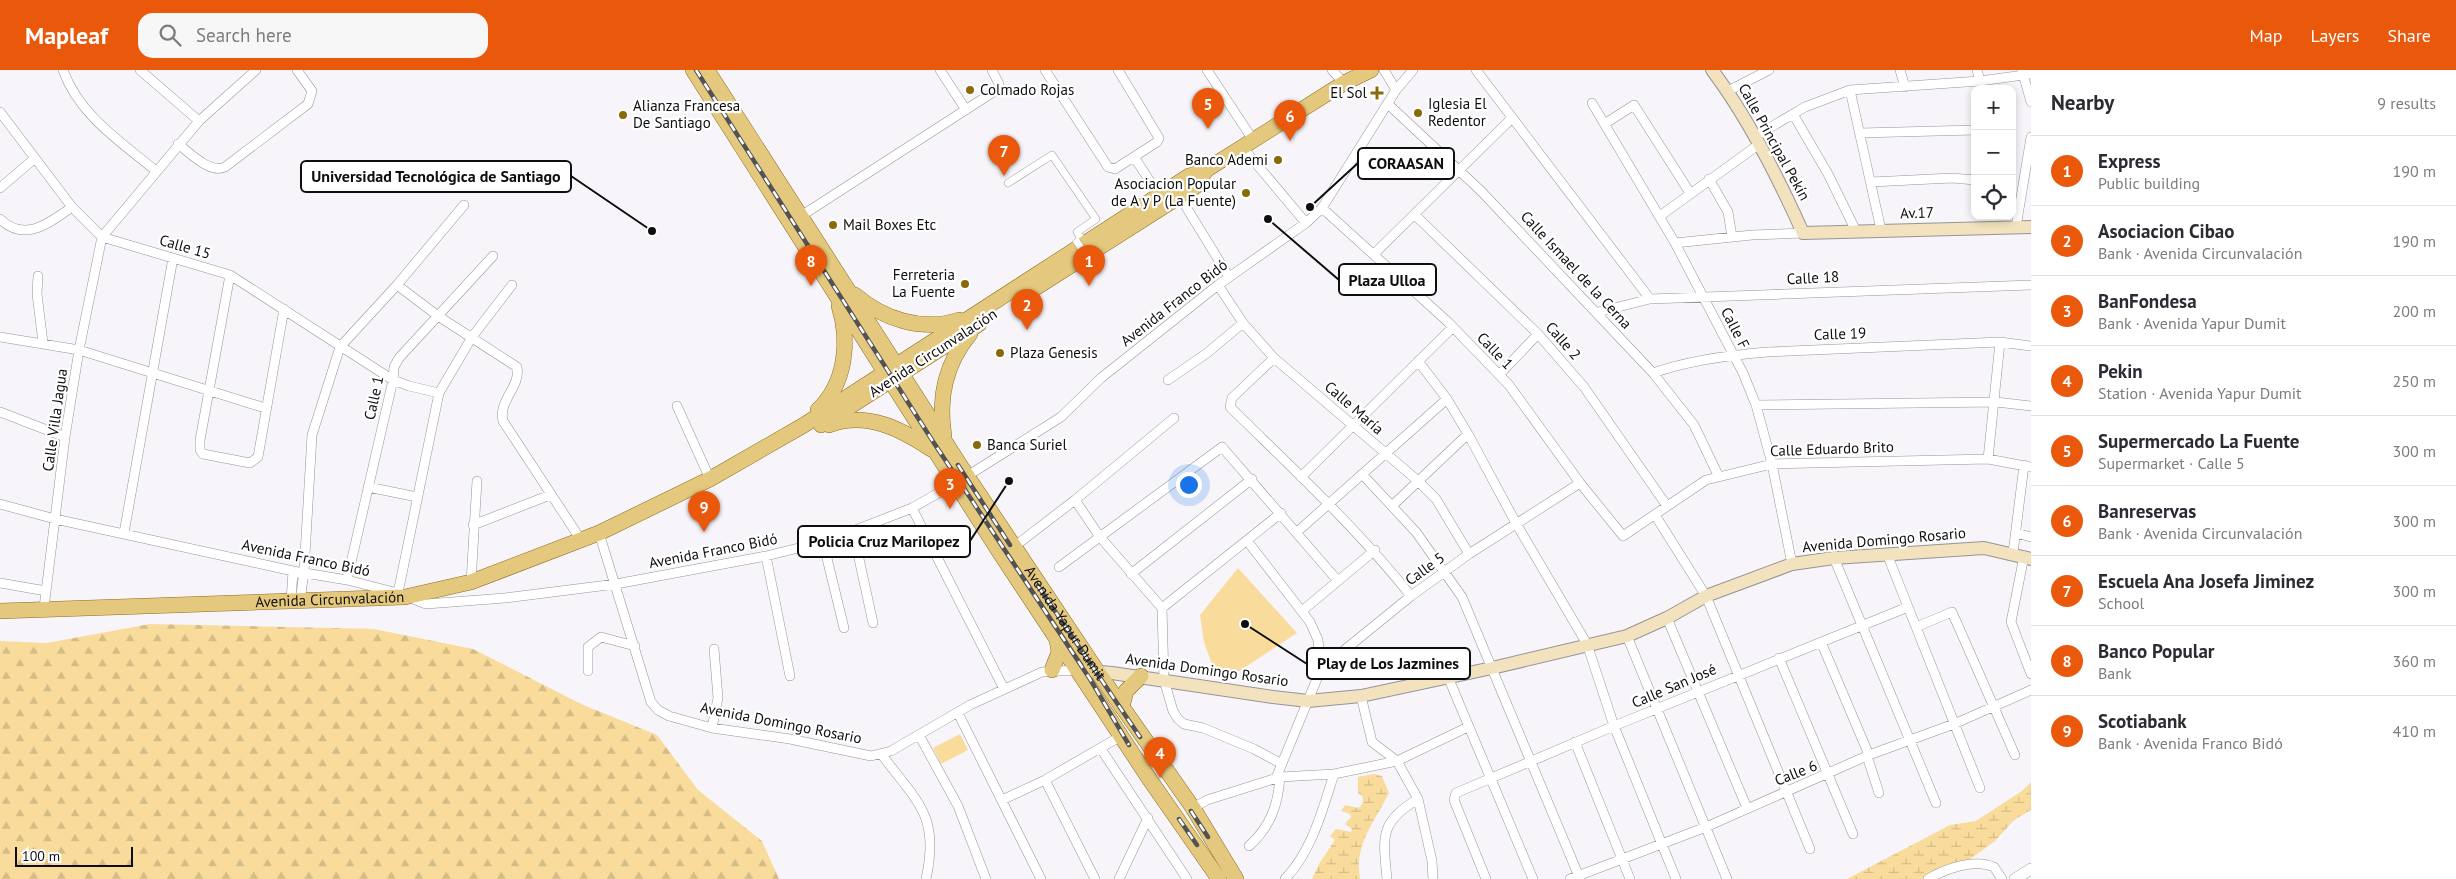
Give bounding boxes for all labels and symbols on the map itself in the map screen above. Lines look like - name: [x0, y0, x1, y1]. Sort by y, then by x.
- place label: Colmado Rojas: [980, 80, 1074, 99]
- street label: Calle Principal Pekín: [1734, 80, 1814, 204]
- place label: El Sol: [1330, 83, 1368, 102]
- marker: Colmado Rojas: [964, 84, 976, 96]
- marker: El Sol: [1371, 87, 1383, 99]
- pin: 5: [1192, 88, 1224, 129]
- place label: Iglesia El Redentor: [1428, 94, 1487, 130]
- place label: Alianza Francesa De Santiago: [633, 96, 740, 132]
- pin: 6: [1274, 100, 1306, 141]
- marker: Iglesia El Redentor: [1412, 107, 1424, 119]
- marker: Alianza Francesa De Santiago: [617, 109, 629, 121]
- pin: 7: [988, 135, 1020, 176]
- callout: CORAASAN: [1358, 148, 1454, 179]
- place label: Banco Ademi: [1185, 150, 1268, 169]
- text: CORAASAN: [1368, 153, 1444, 173]
- marker: Banco Ademi: [1272, 154, 1284, 166]
- callout: Universidad Tecnológica de Santiago: [301, 161, 571, 192]
- text: Universidad Tecnológica de Santiago: [311, 166, 561, 186]
- place label: Asociacion Popular de A y P (La Fuente): [1111, 174, 1236, 210]
- marker: Asociacion Popular de A y P (La Fuente): [1240, 187, 1252, 199]
- street label: Av.17: [1900, 202, 1934, 223]
- street label: Calle Ismael de la Cerna: [1517, 207, 1636, 333]
- place label: Mail Boxes Etc: [843, 215, 936, 234]
- marker: Mail Boxes Etc: [827, 219, 839, 231]
- street label: Calle 15: [157, 230, 213, 263]
- pin: 8: [795, 245, 827, 286]
- pin: 1: [1073, 245, 1105, 286]
- street label: Avenida Franco Bidó: [1116, 255, 1231, 350]
- callout: Plaza Ulloa: [1339, 264, 1436, 295]
- place label: Ferreteria La Fuente: [892, 265, 955, 301]
- street label: Calle 18: [1786, 267, 1840, 288]
- text: Plaza Ulloa: [1348, 270, 1426, 290]
- marker: Ferreteria La Fuente: [959, 278, 971, 290]
- pin: 2: [1011, 289, 1043, 330]
- street label: Avenida Circunvalación: [865, 304, 1000, 401]
- street label: Calle F: [1717, 304, 1754, 352]
- street label: Calle 2: [1542, 318, 1585, 364]
- street label: Calle 19: [1813, 323, 1867, 344]
- street label: Calle 1: [1473, 328, 1518, 373]
- place label: Plaza Genesis: [1010, 343, 1098, 362]
- marker: Plaza Genesis: [994, 347, 1006, 359]
- street label: Calle Villa Jagua: [38, 367, 71, 473]
- street label: Calle 1: [360, 374, 387, 422]
- street label: Calle María: [1321, 377, 1388, 438]
- place label: Banca Suriel: [987, 435, 1067, 454]
- street label: Calle Eduardo Brito: [1770, 437, 1894, 460]
- marker: Banca Suriel: [971, 439, 983, 451]
- pin: 3: [934, 468, 966, 509]
- your location: [1176, 472, 1202, 498]
- pin: 9: [688, 491, 720, 532]
- street label: Avenida Domingo Rosario: [1801, 523, 1967, 556]
- callout: Policia Cruz Marilopez: [798, 526, 970, 557]
- street label: Avenida Franco Bidó: [647, 529, 779, 572]
- text: Policia Cruz Marilopez: [808, 531, 960, 551]
- street label: Avenida Franco Bidó: [240, 535, 372, 580]
- street label: Calle 5: [1401, 548, 1448, 589]
- street label: Avenida Yapur Dumit: [1021, 562, 1111, 684]
- street label: Avenida Circunvalación: [255, 587, 405, 611]
- callout: Play de Los Jazmines: [1307, 648, 1470, 679]
- street label: Avenida Domingo Rosario: [1124, 649, 1290, 690]
- text: Play de Los Jazmines: [1317, 653, 1459, 673]
- street label: Calle San José: [1629, 659, 1719, 712]
- street label: Avenida Domingo Rosario: [699, 698, 864, 748]
- pin: 4: [1144, 737, 1176, 778]
- street label: Calle 6: [1772, 755, 1820, 790]
- scale bar: [15, 844, 132, 867]

